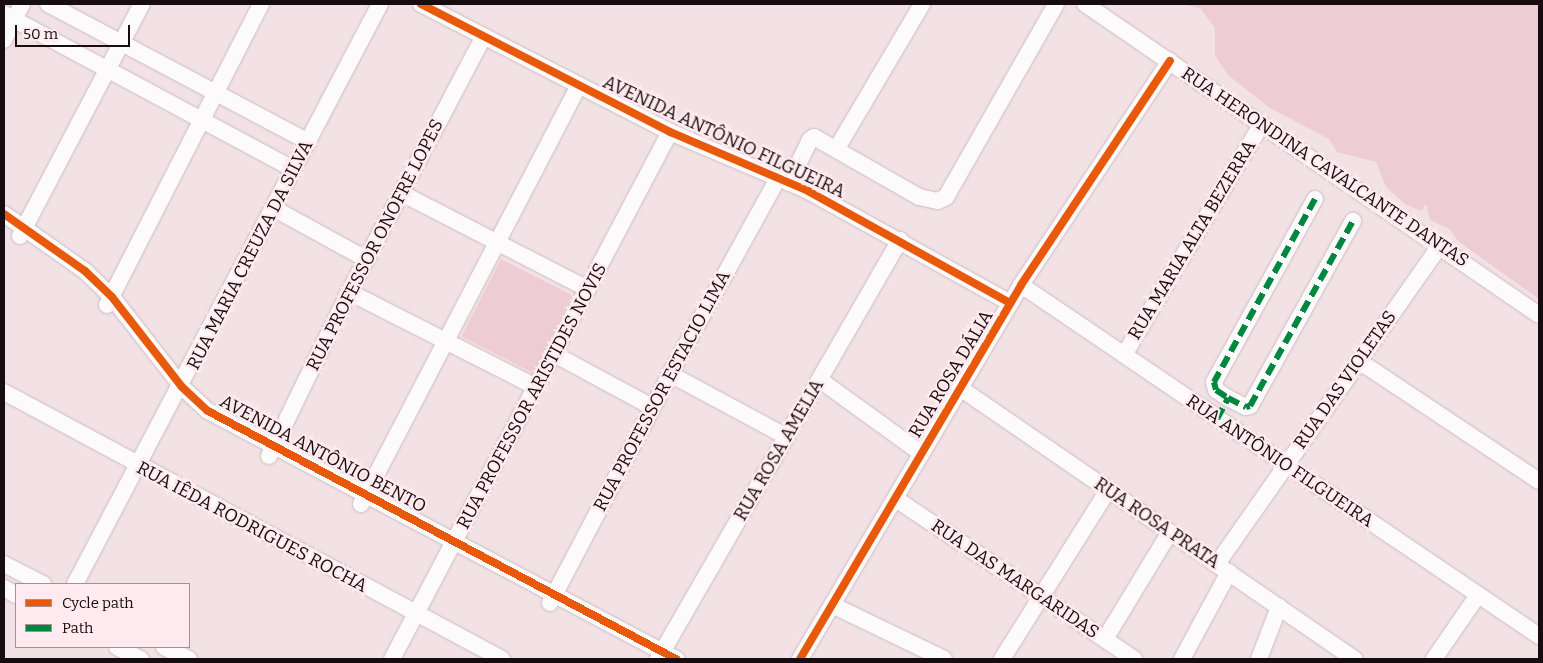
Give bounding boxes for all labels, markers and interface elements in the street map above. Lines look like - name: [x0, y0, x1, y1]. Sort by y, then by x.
- scale bar: [18, 15, 132, 47]
- text: 50 m: [23, 25, 58, 43]
- street label: RUA HERONDINA CAVALCANTE DANTAS: [1177, 63, 1473, 271]
- street label: AVENIDA ANTÔNIO FILGUEIRA: [600, 71, 848, 203]
- street label: RUA PROFESSOR ONOFRE LOPES: [302, 116, 448, 374]
- street label: RUA MARIA ALTA BEZERRA: [1124, 136, 1260, 344]
- street label: RUA MARIA CREUZA DA SILVA: [183, 137, 317, 373]
- street label: RUA PROFESSOR ARISTIDES NOVIS: [453, 259, 611, 533]
- street label: RUA PROFESSOR ESTACIO LIMA: [589, 267, 735, 515]
- street label: RUA ROSA DÁLIA: [904, 306, 998, 442]
- street label: RUA DAS VIOLETAS: [1289, 307, 1401, 453]
- street label: RUA ROSA AMELIA: [730, 375, 828, 525]
- street label: AVENIDA ANTÔNIO BENTO: [216, 390, 430, 518]
- street label: RUA ANTÔNIO FILGUEIRA: [1182, 390, 1378, 532]
- street label: RUA IÊDA RODRIGUES ROCHA: [133, 457, 371, 597]
- street label: RUA ROSA PRATA: [1090, 473, 1224, 573]
- street label: RUA DAS MARGARIDAS: [927, 515, 1103, 643]
- legend: [15, 583, 190, 648]
- text: Cycle path: [62, 594, 134, 612]
- text: Path: [62, 619, 93, 637]

